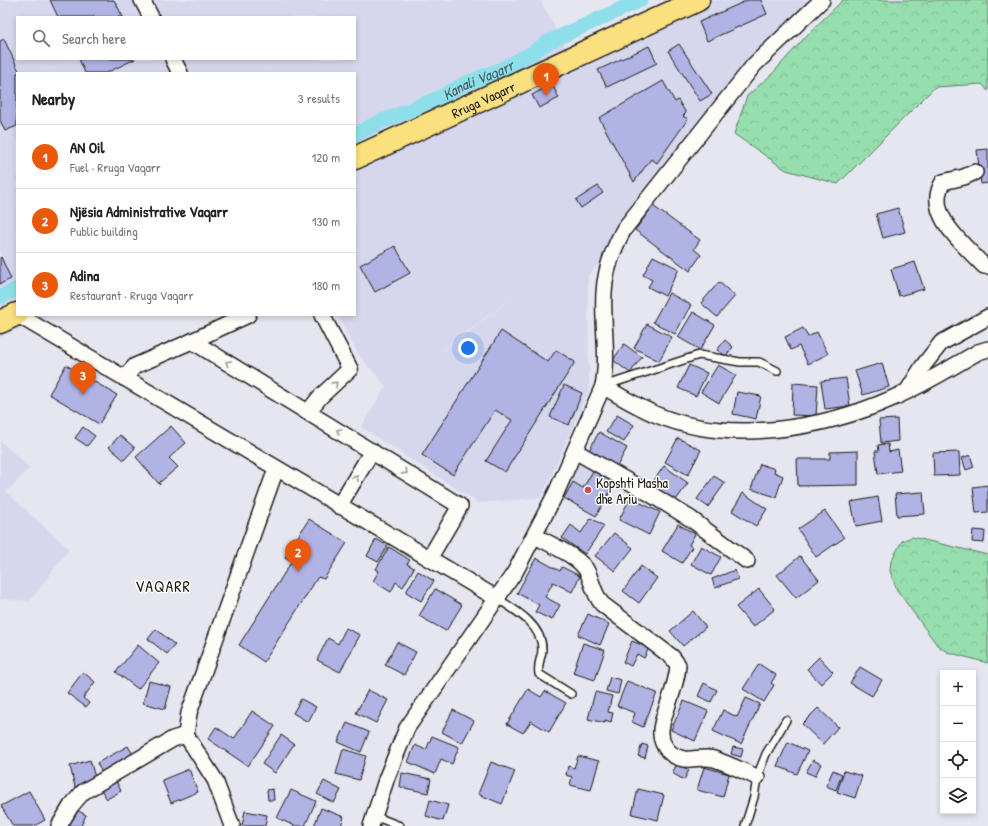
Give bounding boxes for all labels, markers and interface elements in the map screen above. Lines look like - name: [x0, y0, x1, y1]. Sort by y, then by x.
- search box: [16, 16, 356, 60]
- icon: search: [30, 27, 52, 49]
- text: Search here: [62, 28, 126, 49]
- water label: Kanali Vaqarr: [438, 53, 519, 105]
- pin: 1: [533, 63, 559, 96]
- street label: Rruga Vaqarr: [448, 76, 519, 122]
- text: Nearby: [32, 87, 75, 110]
- text: 3 results: [298, 89, 340, 107]
- text: AN Oil: [70, 137, 104, 158]
- text: 1: [43, 148, 47, 166]
- text: 120 m: [312, 148, 340, 166]
- text: Fuel · Rruga Vaqarr: [70, 158, 161, 176]
- text: Njësia Administrative Vaqarr: [70, 201, 228, 222]
- text: 2: [42, 212, 48, 230]
- text: 130 m: [312, 212, 340, 230]
- text: Public building: [70, 222, 138, 240]
- text: Adina: [70, 265, 99, 286]
- text: 3: [42, 276, 48, 294]
- text: 180 m: [312, 276, 340, 294]
- text: Restaurant · Rruga Vaqarr: [70, 286, 193, 304]
- your location: [458, 338, 478, 358]
- one-way arrow: [225, 360, 232, 368]
- pin: 3: [70, 362, 96, 395]
- one-way arrow: [330, 381, 338, 389]
- one-way arrow: [336, 428, 343, 435]
- one-way arrow: [401, 467, 408, 475]
- place label: Kopshti Masha dhe Ariu: [596, 473, 668, 508]
- one-way arrow: [351, 475, 358, 482]
- marker: Kopshti Masha dhe Ariu: [583, 485, 593, 495]
- pin: 2: [285, 539, 311, 572]
- district label: VAQARR: [135, 575, 191, 597]
- map controls: [940, 670, 976, 814]
- button: +: [940, 670, 976, 706]
- button: −: [940, 706, 976, 742]
- button: locate: [940, 742, 976, 778]
- button: layers: [940, 778, 976, 814]

